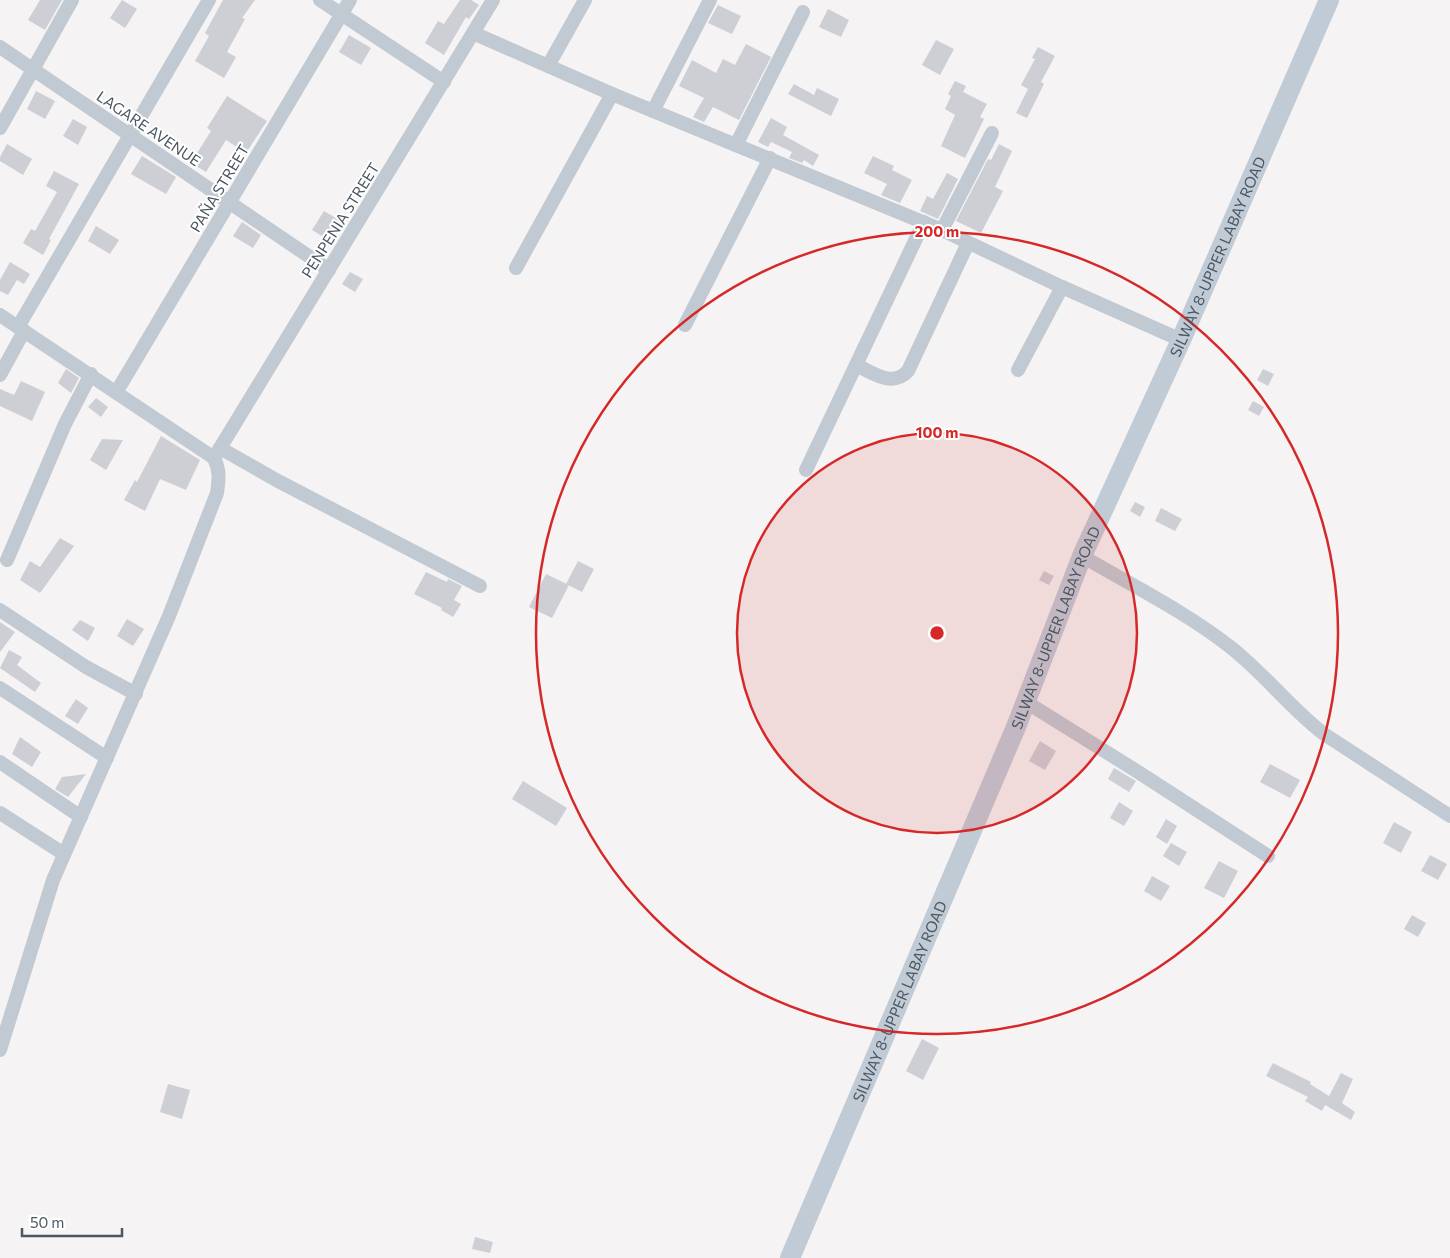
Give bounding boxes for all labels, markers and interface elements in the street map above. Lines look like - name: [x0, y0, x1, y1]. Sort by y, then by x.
- street label: LAGARE AVENUE: [94, 87, 204, 169]
- street label: PAÑA STREET: [186, 141, 252, 235]
- street label: SILWAY 8-UPPER LABAY ROAD: [1166, 154, 1269, 360]
- street label: PENPENIA STREET: [297, 159, 383, 281]
- text: 200 m: [915, 222, 959, 240]
- text: 100 m: [916, 423, 958, 441]
- street label: SILWAY 8-UPPER LABAY ROAD: [1007, 523, 1104, 732]
- centre of rings: [928, 624, 946, 642]
- street label: SILWAY 8-UPPER LABAY ROAD: [849, 898, 950, 1105]
- scale bar: [22, 1206, 122, 1238]
- text: 50 m: [30, 1213, 64, 1231]

